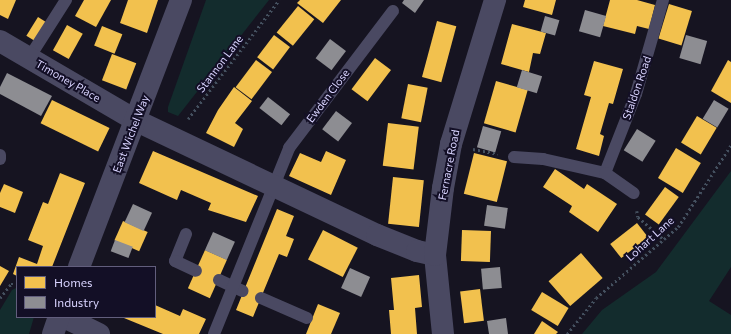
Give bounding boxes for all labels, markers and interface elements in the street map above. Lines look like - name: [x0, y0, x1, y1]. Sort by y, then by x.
- street label: Stannon Lane: [194, 33, 246, 95]
- street label: Staldon Road: [620, 54, 654, 122]
- street label: Timoney Place: [33, 57, 103, 105]
- street label: Ewden Close: [304, 67, 352, 125]
- street label: East Wichel Way: [110, 93, 152, 175]
- street label: Fernacre Road: [436, 129, 462, 201]
- street label: Lohart Lane: [623, 214, 677, 264]
- legend: [16, 266, 156, 318]
- text: Homes: [54, 275, 92, 289]
- text: Industry: [54, 295, 99, 309]

